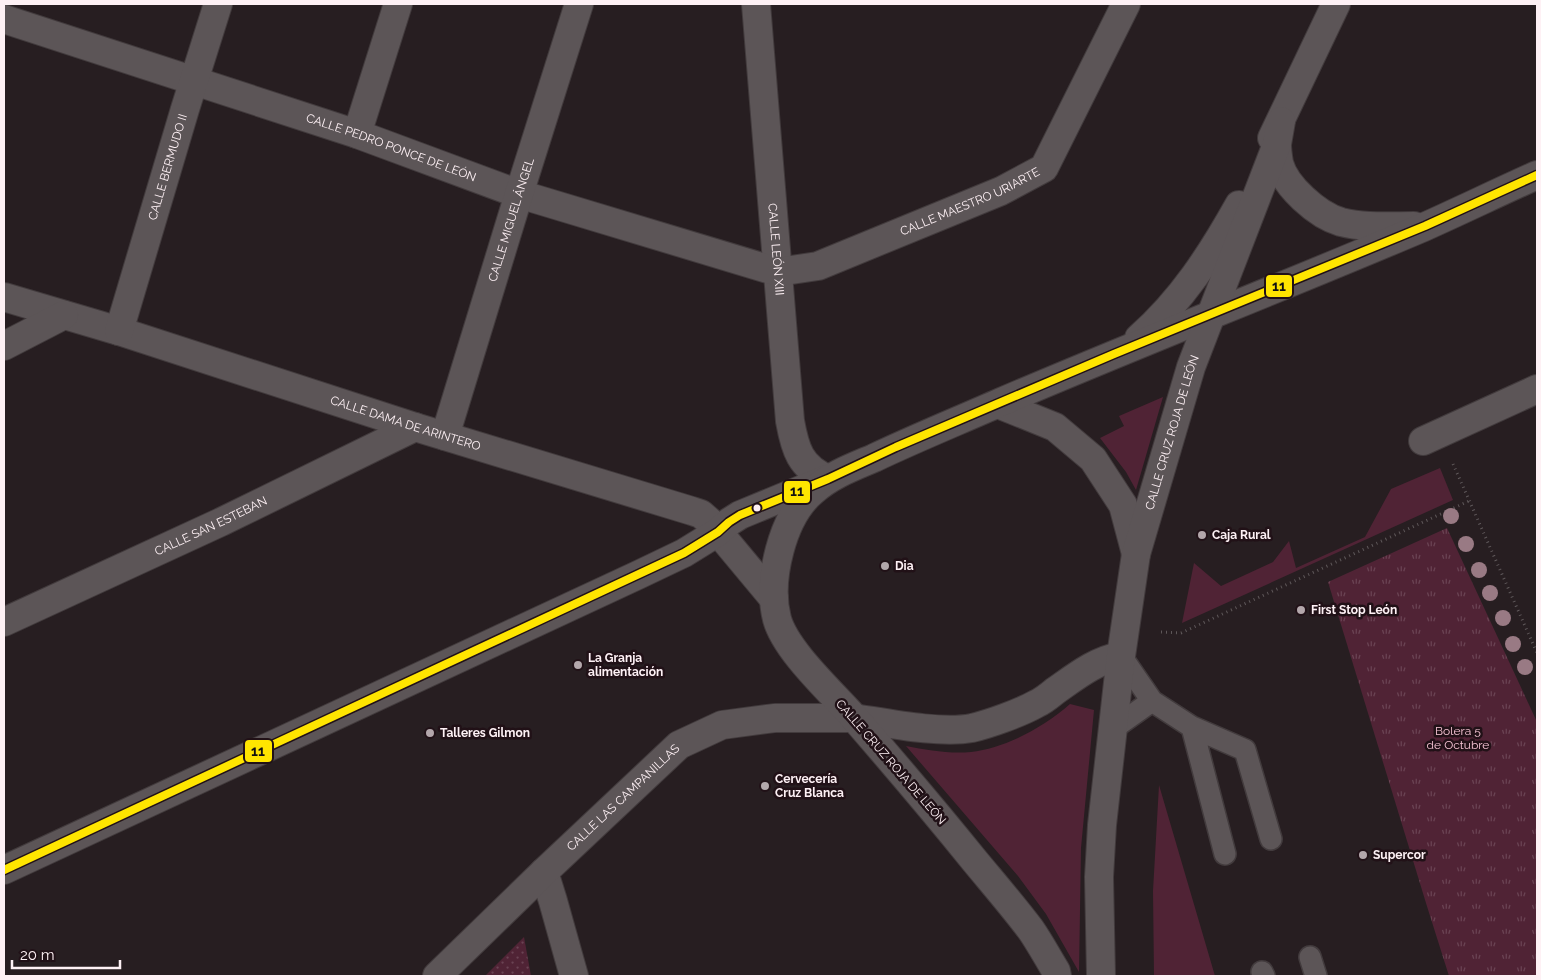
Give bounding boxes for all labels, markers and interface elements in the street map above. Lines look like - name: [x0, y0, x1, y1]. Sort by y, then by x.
- street label: CALLE PEDRO PONCE DE LEÓN: [304, 111, 478, 185]
- street label: CALLE BERMUDO II: [145, 112, 190, 222]
- street label: CALLE MIGUEL ÁNGEL: [486, 156, 537, 283]
- street label: CALLE MAESTRO URIARTE: [898, 165, 1042, 239]
- street label: CALLE LEÓN XIII: [765, 203, 787, 296]
- line badge: 11: [1265, 274, 1293, 298]
- text: 11: [1272, 278, 1286, 294]
- street label: CALLE CRUZ ROJA DE LEÓN: [1142, 353, 1202, 511]
- street label: CALLE DAMA DE ARINTERO: [329, 393, 482, 454]
- line badge: 11: [783, 480, 811, 504]
- text: 11: [790, 483, 804, 499]
- street label: CALLE SAN ESTEBAN: [152, 494, 269, 559]
- unlabelled marker: [752, 503, 762, 513]
- place label: Caja Rural: [1212, 528, 1271, 542]
- marker: Caja Rural: [1196, 529, 1208, 541]
- place label: Dia: [895, 559, 914, 573]
- marker: Dia: [879, 560, 891, 572]
- place label: First Stop León: [1311, 603, 1397, 617]
- marker: First Stop León: [1295, 604, 1307, 616]
- place label: La Granja alimentación: [588, 651, 663, 679]
- marker: La Granja alimentación: [572, 659, 584, 671]
- street label: CALLE CRUZ ROJA DE LEÓN: [833, 697, 949, 827]
- park label: Bolera 5 de Octubre: [1427, 724, 1489, 752]
- place label: Talleres Gilmon: [440, 726, 530, 740]
- marker: Talleres Gilmon: [424, 727, 436, 739]
- line badge: 11: [244, 739, 273, 763]
- street label: CALLE LAS CAMPANILLAS: [564, 741, 682, 854]
- text: 11: [251, 743, 265, 759]
- place label: Cervecería Cruz Blanca: [775, 772, 844, 800]
- marker: Cervecería Cruz Blanca: [759, 780, 771, 792]
- place label: Supercor: [1373, 848, 1426, 862]
- marker: Supercor: [1357, 849, 1369, 861]
- scale bar: [12, 938, 120, 970]
- text: 20 m: [20, 946, 55, 964]

